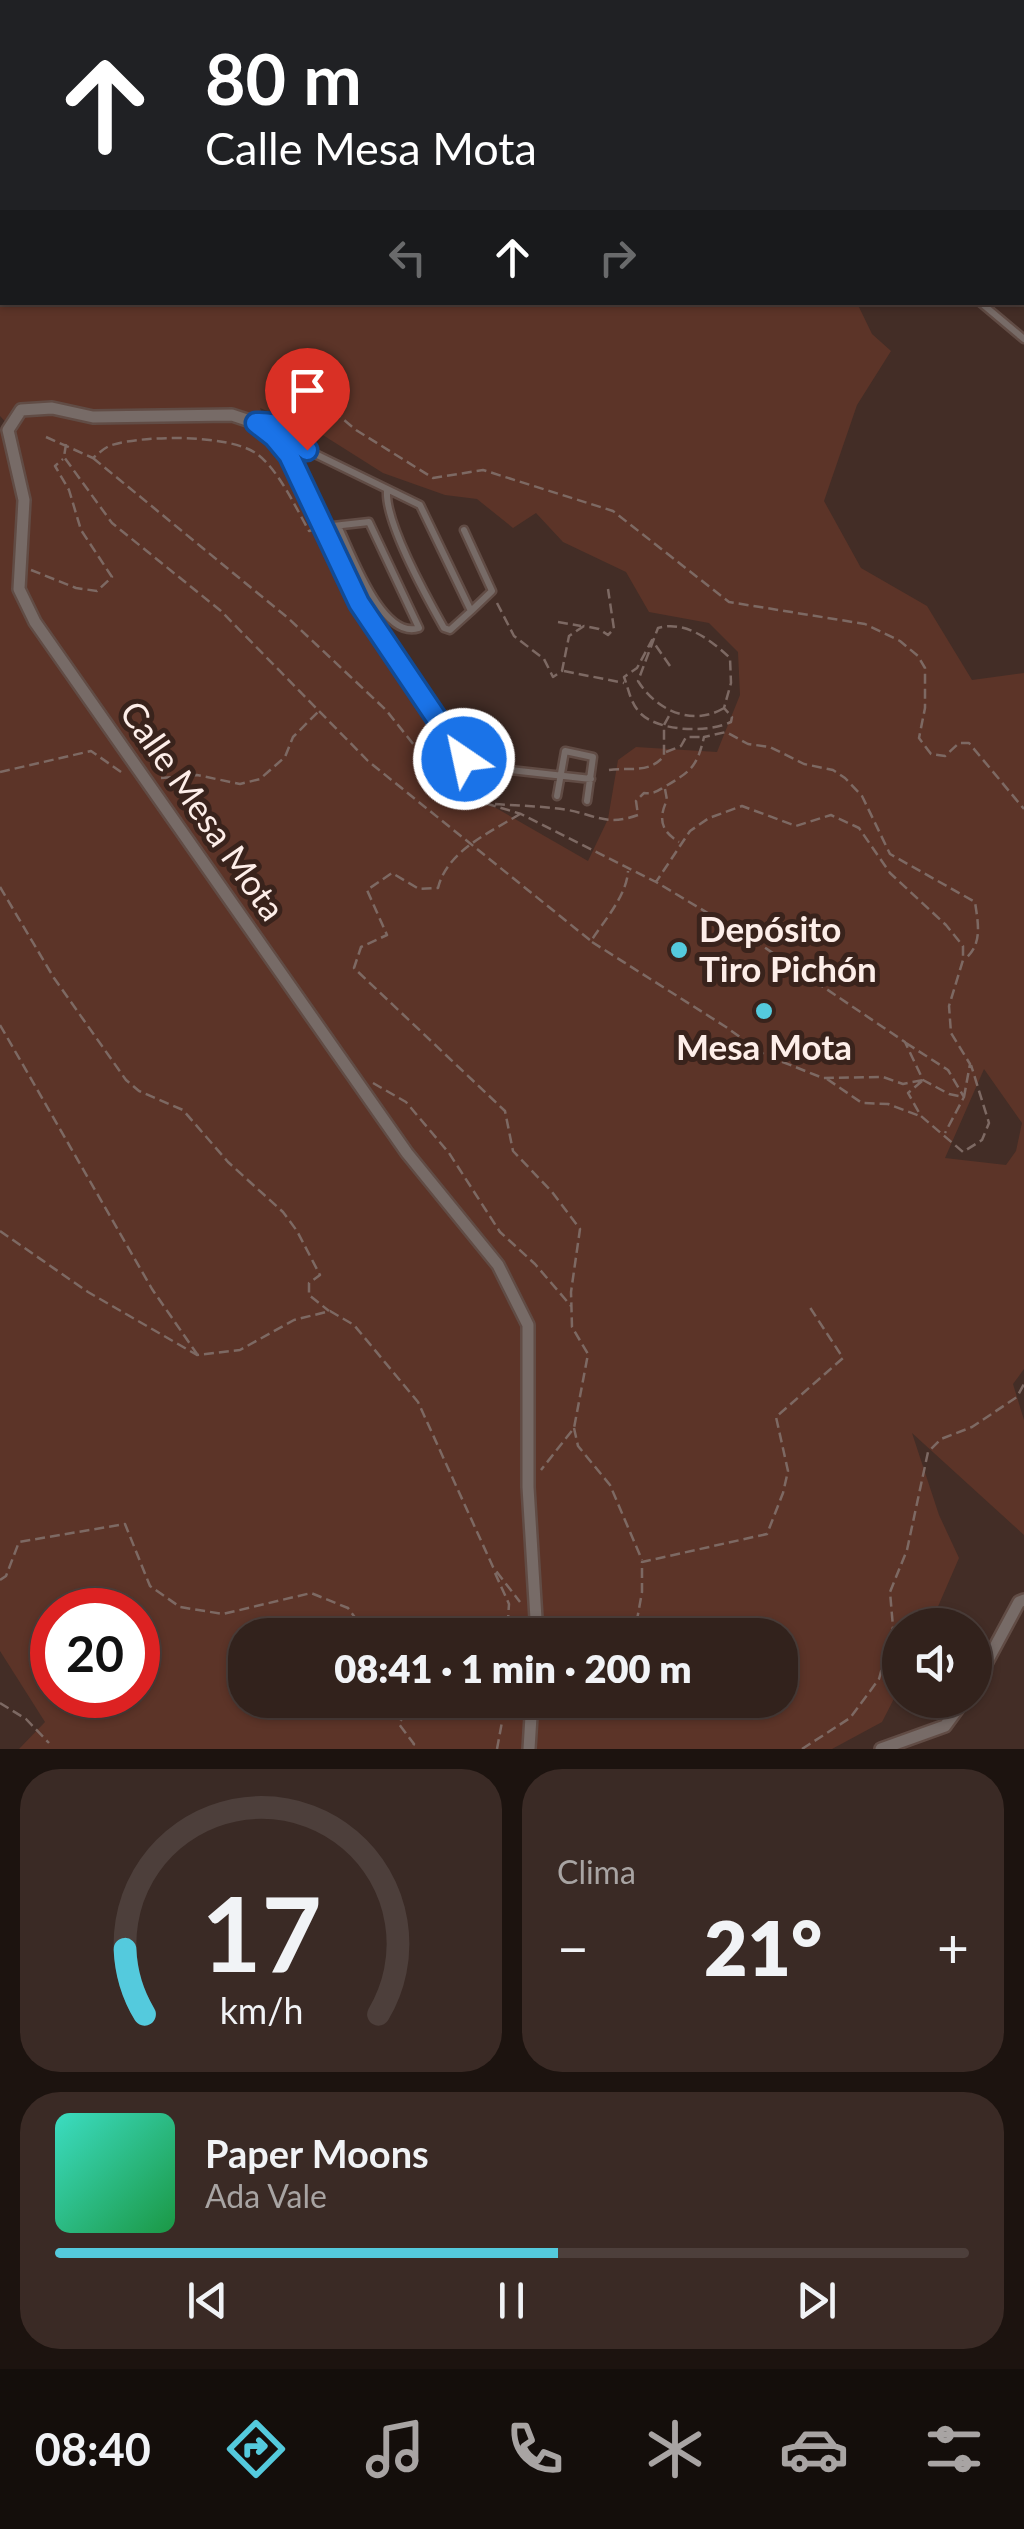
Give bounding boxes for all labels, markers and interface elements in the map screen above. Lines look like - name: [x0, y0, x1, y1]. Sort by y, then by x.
- text: 80 m: [205, 36, 362, 120]
- icon: ahead: [40, 40, 170, 170]
- text: Calle Mesa Mota: [205, 121, 537, 175]
- icon: left: [380, 230, 435, 285]
- icon: ahead: [485, 230, 540, 285]
- icon: right: [590, 230, 645, 285]
- pin: [265, 348, 350, 451]
- icon: arrive: [280, 363, 335, 418]
- street label: Calle Mesa Mota: [112, 692, 295, 928]
- position arrow: [412, 707, 516, 811]
- place label: Depósito Tiro Pichón: [699, 907, 877, 989]
- marker: Depósito Tiro Pichón: [668, 939, 690, 961]
- marker: Mesa Mota: [753, 1000, 775, 1022]
- place label: Mesa Mota: [676, 1025, 852, 1067]
- speed limit sign: 20: [30, 1588, 160, 1718]
- map controls: [882, 1608, 992, 1718]
- button: sound: [882, 1608, 992, 1718]
- text: 08:41 · 1 min · 200 m: [334, 1645, 692, 1691]
- text: Clima: [557, 1852, 636, 1891]
- text: 17: [201, 1869, 321, 1994]
- text: 21°: [704, 1902, 822, 1992]
- text: −: [557, 1914, 589, 1980]
- text: +: [937, 1914, 969, 1980]
- text: km/h: [219, 1989, 303, 2032]
- text: Paper Moons: [205, 2130, 429, 2176]
- text: Ada Vale: [205, 2176, 327, 2215]
- icon: previous: [180, 2273, 235, 2328]
- icon: pause: [484, 2273, 539, 2328]
- icon: next: [789, 2273, 844, 2328]
- icon: directions: [221, 2414, 291, 2484]
- icon: music: [360, 2414, 430, 2484]
- icon: phone: [500, 2414, 570, 2484]
- icon: climate: [640, 2414, 710, 2484]
- icon: car: [779, 2414, 849, 2484]
- icon: filters: [919, 2414, 989, 2484]
- text: 08:40: [35, 2422, 151, 2476]

